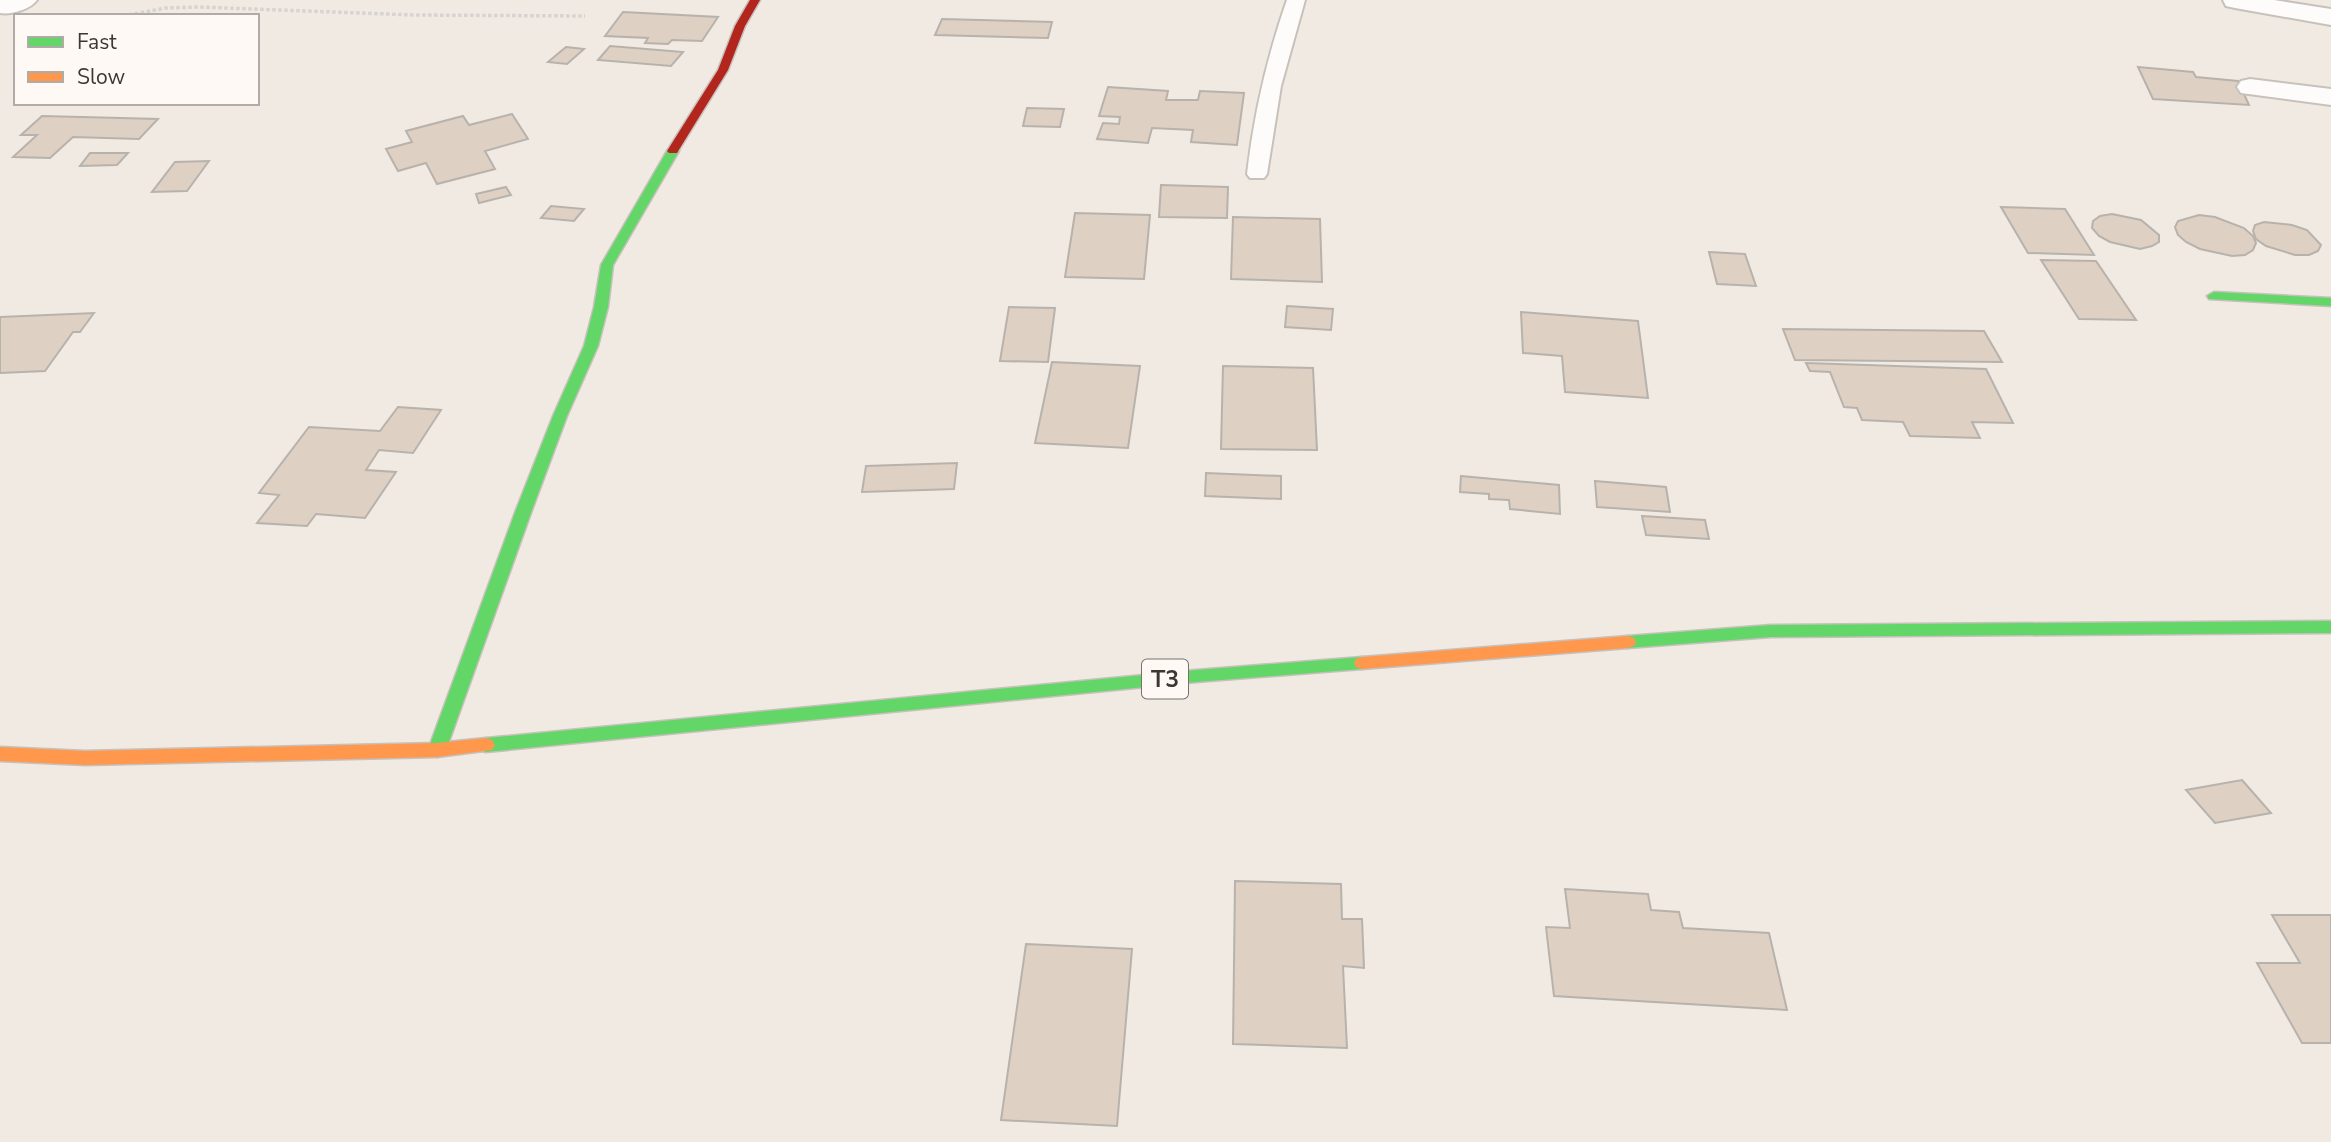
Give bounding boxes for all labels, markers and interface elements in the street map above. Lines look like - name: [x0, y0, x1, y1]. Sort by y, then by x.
- legend: [14, 14, 259, 105]
- text: Fast: [77, 28, 117, 56]
- text: Slow: [77, 63, 126, 91]
- road number: T3: [1142, 660, 1188, 698]

